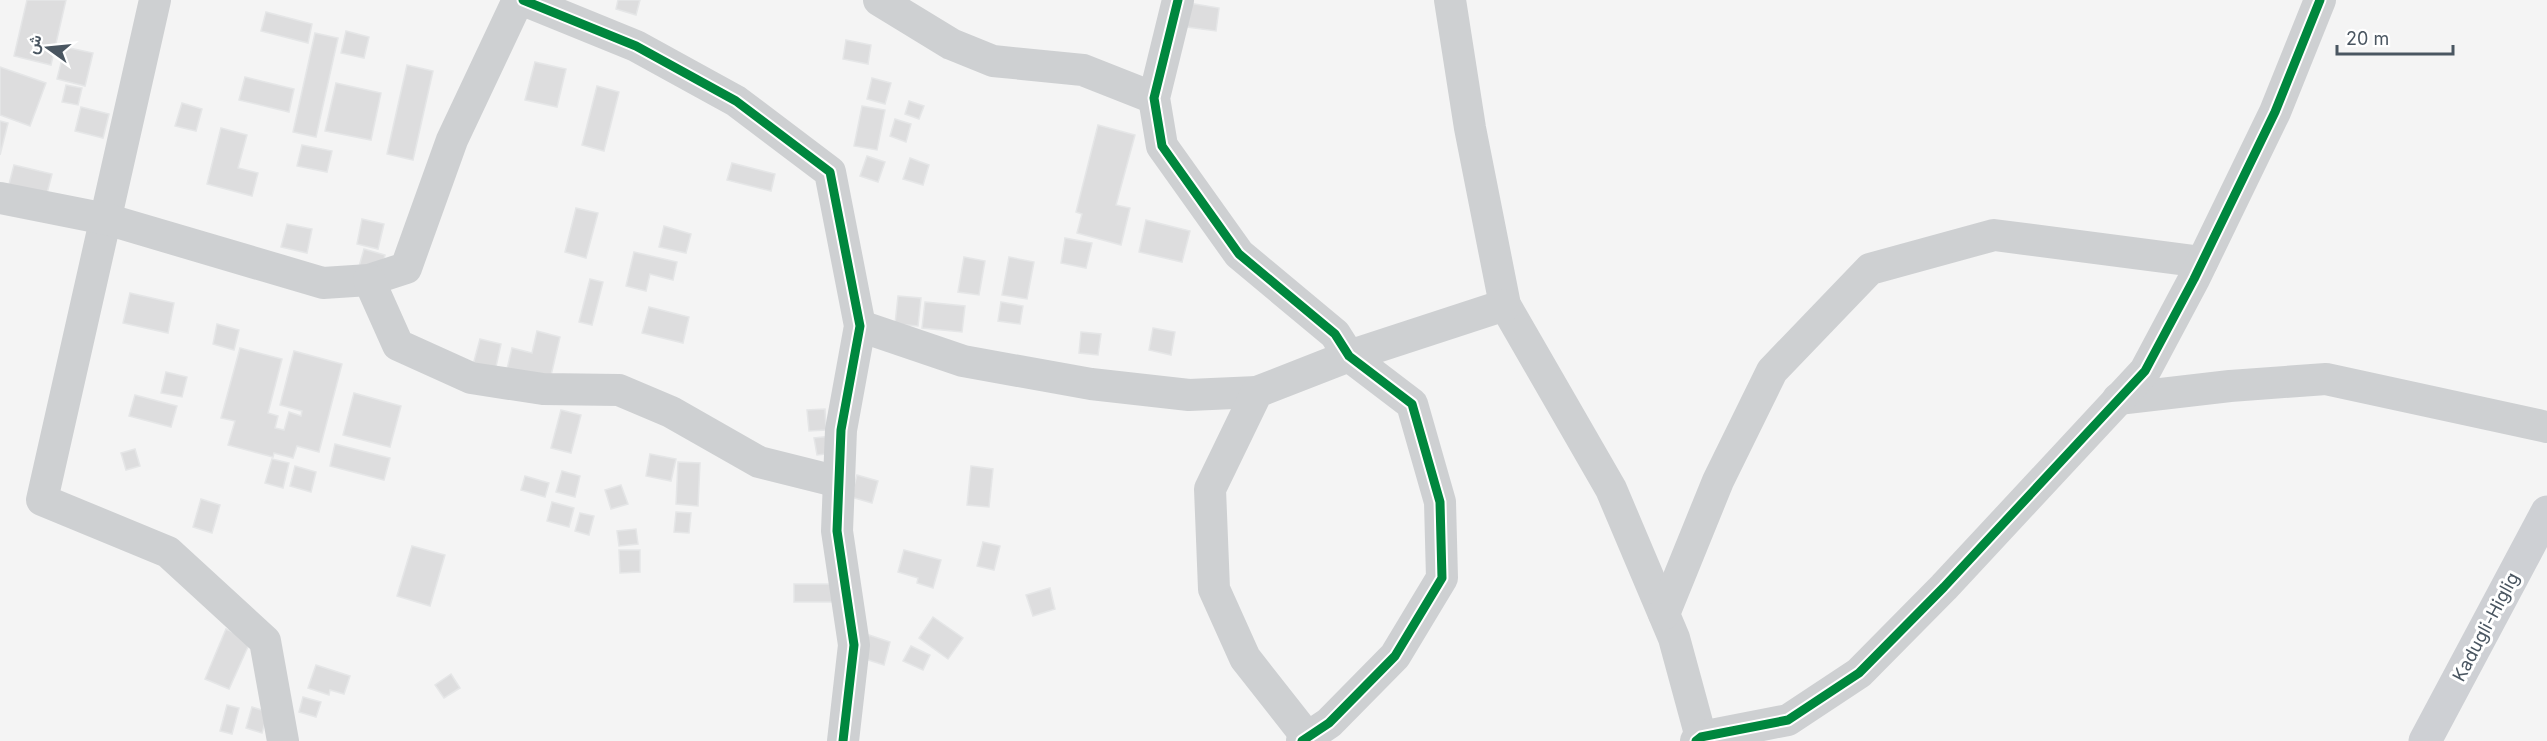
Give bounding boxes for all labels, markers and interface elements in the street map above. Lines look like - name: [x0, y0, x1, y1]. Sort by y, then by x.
- north arrow: [18, 18, 78, 78]
- scale bar: [2337, 18, 2452, 56]
- text: 20 m: [2346, 28, 2389, 49]
- text: ش: [21, 32, 46, 56]
- street label: Kadugli-Higlig: [2448, 569, 2523, 685]

